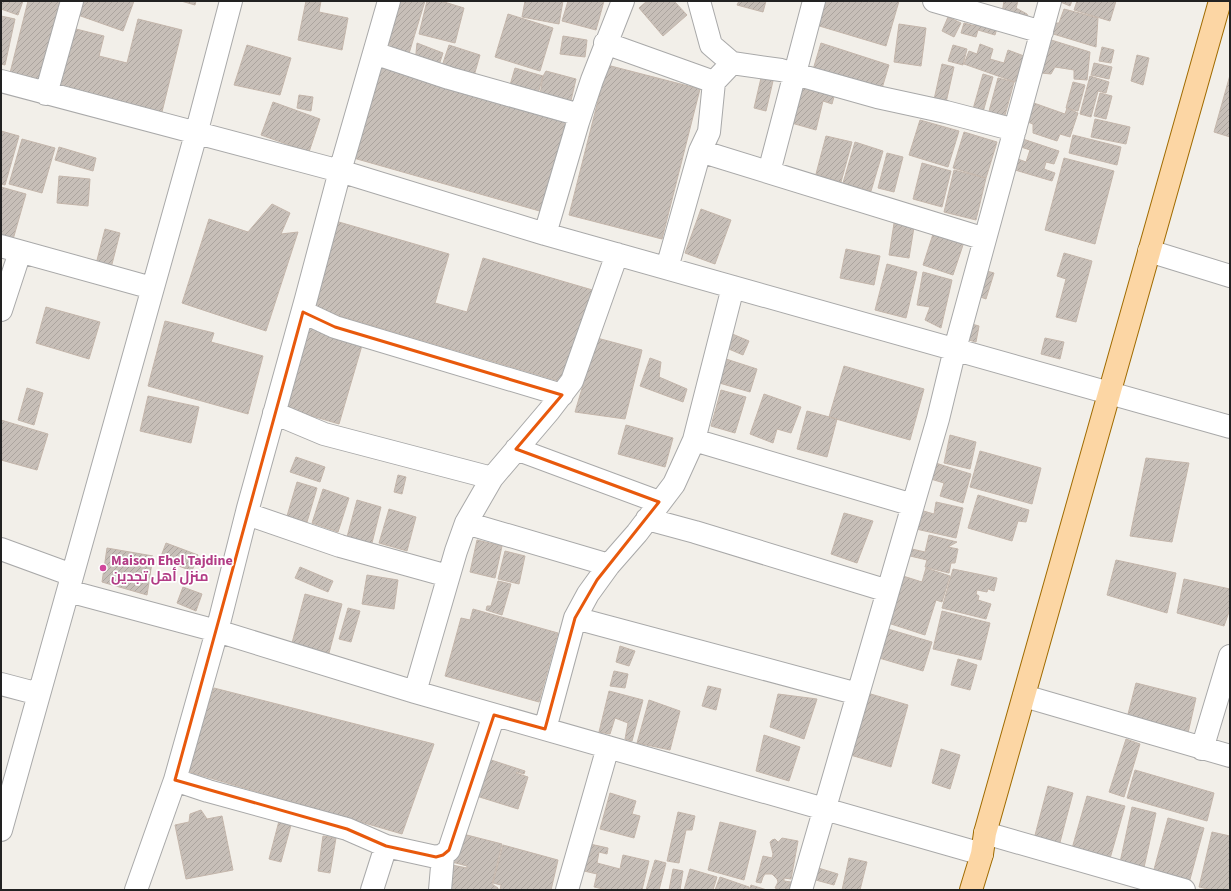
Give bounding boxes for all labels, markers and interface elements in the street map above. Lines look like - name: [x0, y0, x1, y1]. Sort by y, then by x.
- place label: Maison Ehel Tajdine منزل أهل تجدين: [111, 551, 233, 587]
- marker: Maison Ehel Tajdine منزل أهل تجدين: [98, 563, 108, 573]

